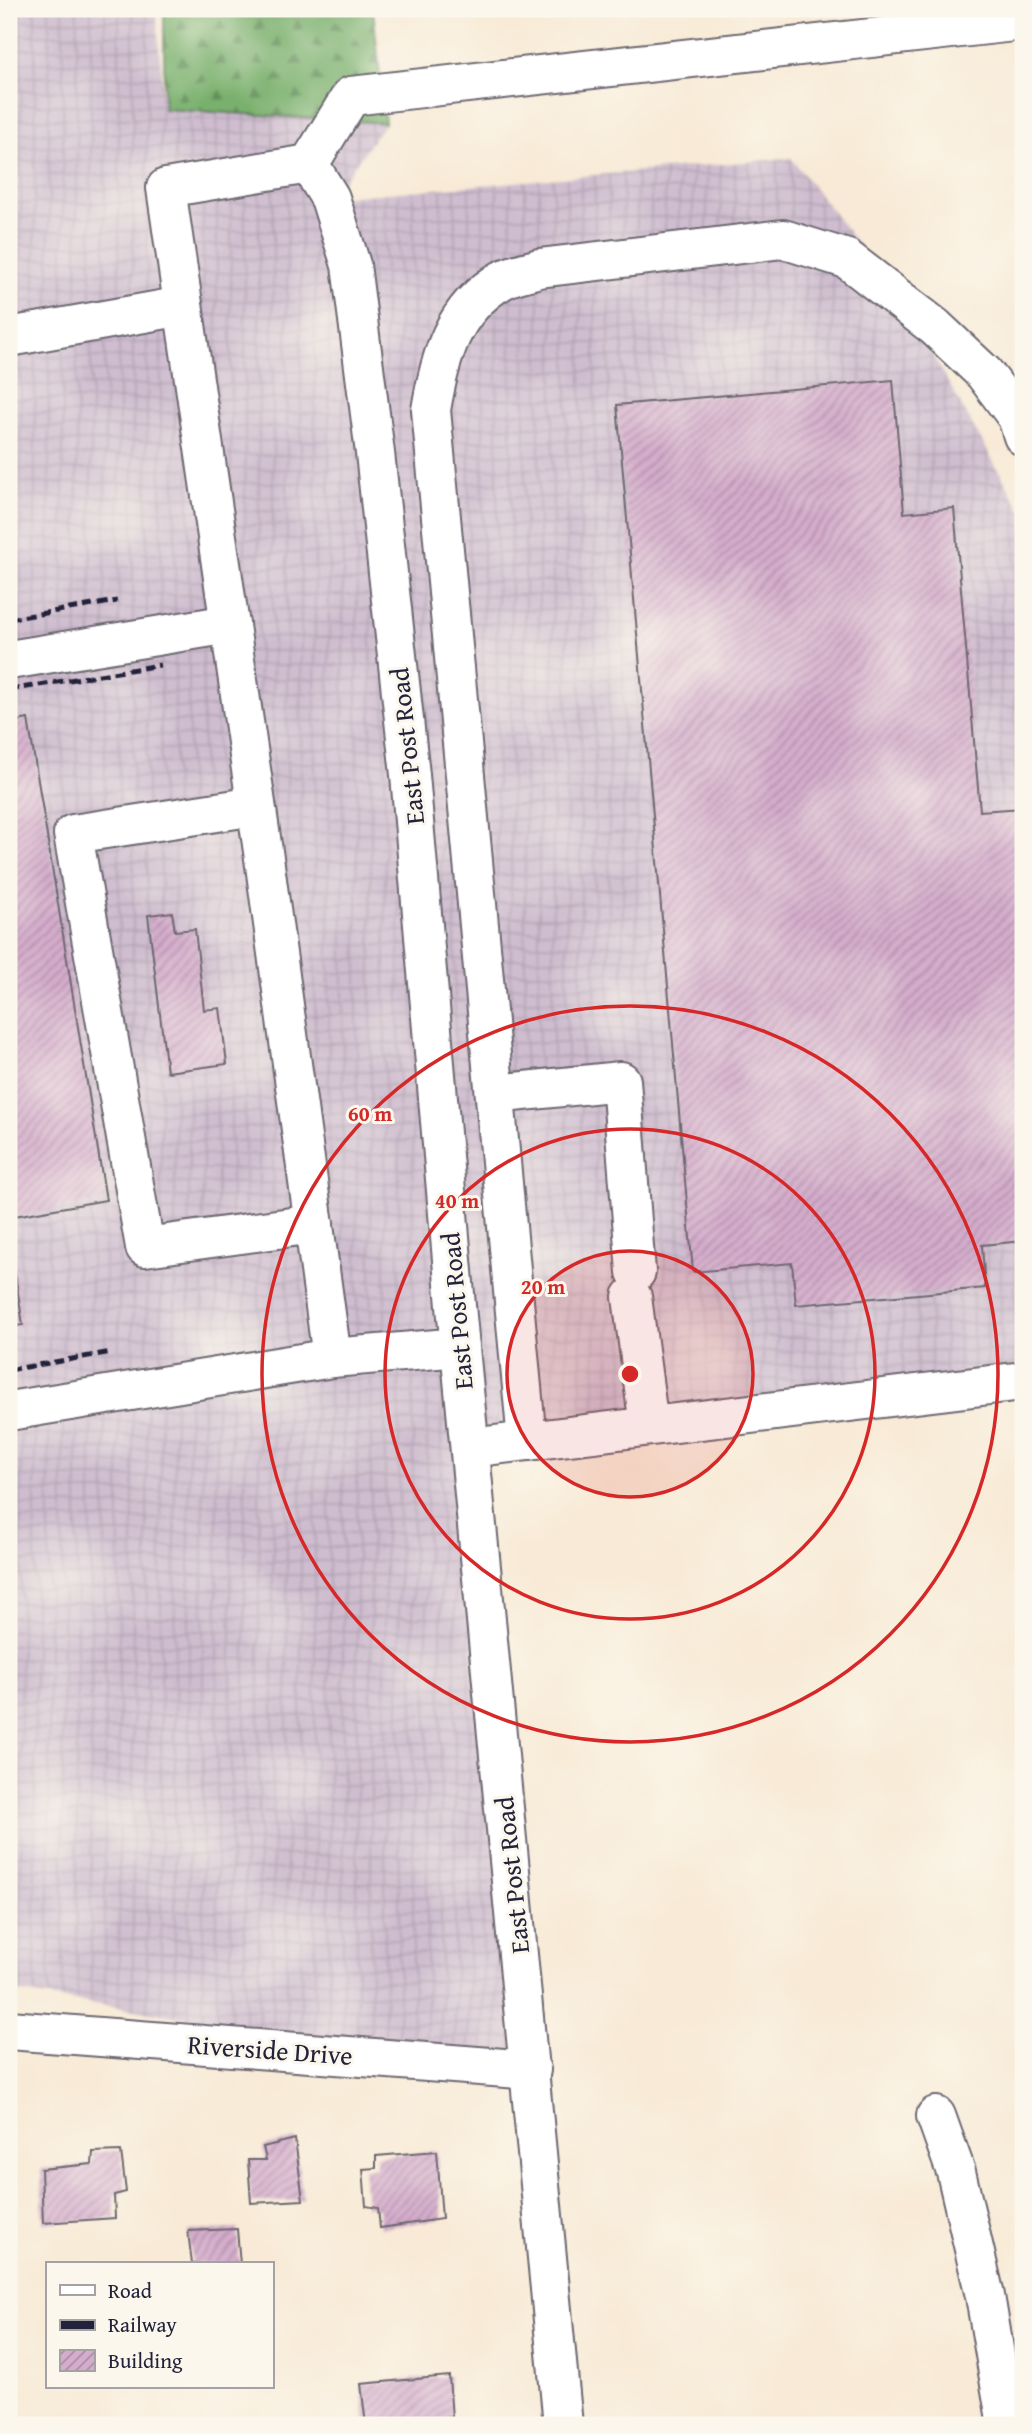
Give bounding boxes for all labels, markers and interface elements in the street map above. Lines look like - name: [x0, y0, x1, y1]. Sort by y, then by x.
- street label: East Post Road: [379, 666, 434, 826]
- text: 60 m: [348, 1098, 392, 1129]
- text: 40 m: [435, 1185, 479, 1216]
- street label: East Post Road: [430, 1231, 483, 1391]
- text: 20 m: [521, 1271, 565, 1302]
- centre of rings: [618, 1362, 642, 1386]
- street label: East Post Road: [484, 1795, 539, 1955]
- street label: Riverside Drive: [186, 2024, 354, 2075]
- legend: [46, 2262, 273, 2388]
- text: Road: [108, 2275, 153, 2306]
- text: Railway: [108, 2309, 177, 2340]
- text: Building: [108, 2345, 183, 2376]

